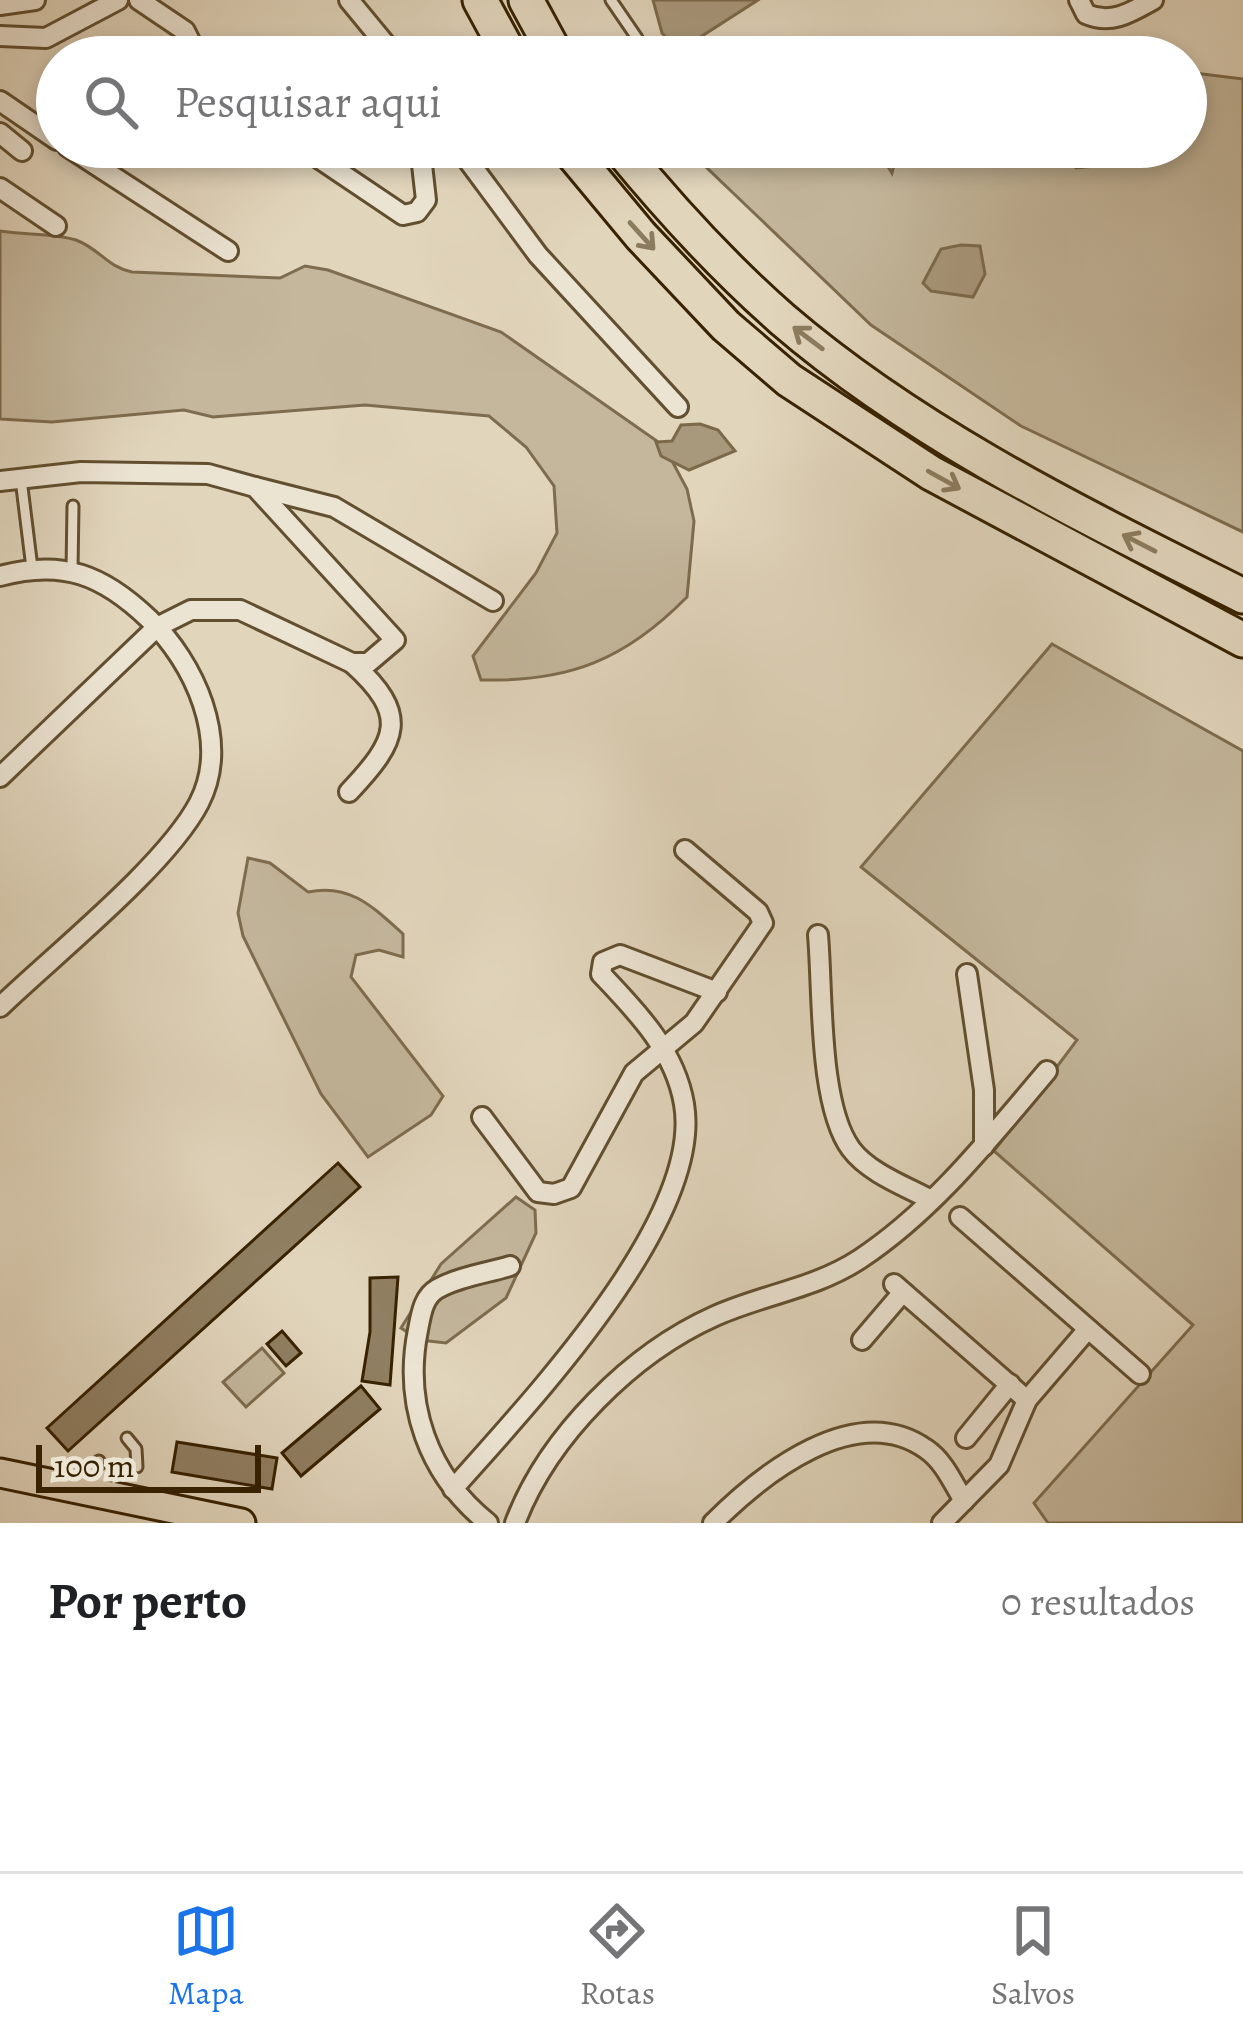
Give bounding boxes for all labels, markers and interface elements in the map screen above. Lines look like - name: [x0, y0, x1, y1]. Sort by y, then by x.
- search box: [36, 36, 1207, 168]
- icon: search: [78, 69, 144, 135]
- text: Pesquisar aqui: [174, 71, 442, 133]
- one-way arrow: [628, 221, 655, 251]
- one-way arrow: [792, 326, 825, 352]
- one-way arrow: [926, 468, 961, 492]
- one-way arrow: [1121, 531, 1157, 554]
- scale bar: [36, 1439, 261, 1492]
- text: 100 m: [54, 1443, 134, 1488]
- text: Por perto: [48, 1566, 247, 1636]
- text: 0 resultados: [1001, 1575, 1195, 1628]
- tab: Mapa: [168, 1898, 244, 2015]
- tab: Rotas: [580, 1898, 655, 2015]
- tab: Salvos: [991, 1898, 1075, 2015]

